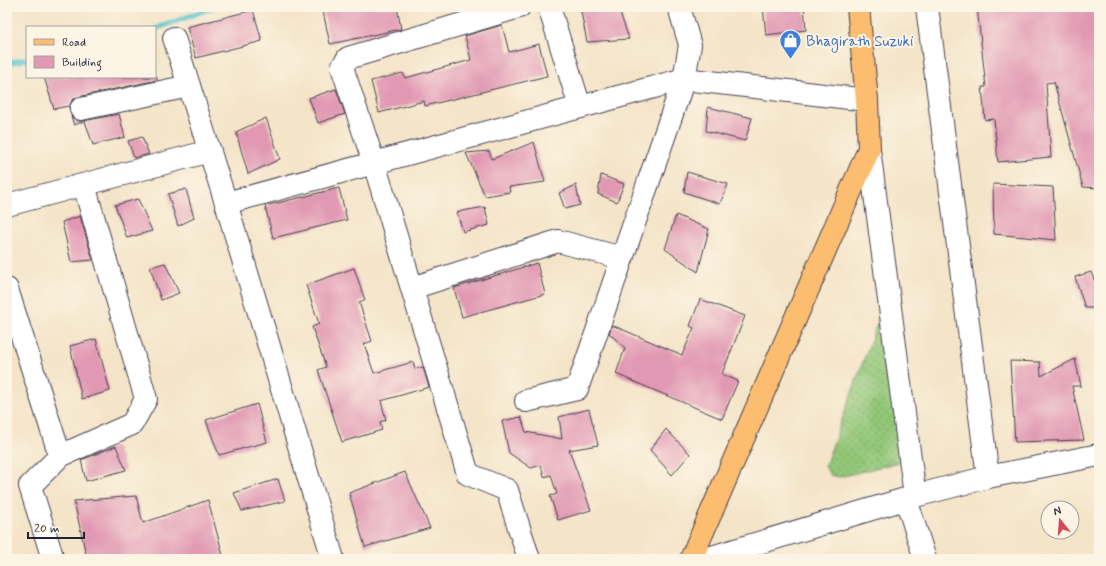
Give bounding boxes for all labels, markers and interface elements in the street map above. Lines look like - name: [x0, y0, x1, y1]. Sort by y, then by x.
- legend: [26, 26, 156, 78]
- shop icon: Bhagirath Suzuki: [778, 28, 804, 61]
- place label: Bhagirath Suzuki: [806, 32, 913, 53]
- text: Road: [62, 35, 86, 51]
- text: Building: [62, 55, 102, 72]
- north arrow: [1040, 500, 1080, 540]
- text: N: [1052, 504, 1063, 519]
- scale bar: [28, 514, 84, 540]
- text: 20 m: [34, 521, 60, 537]

